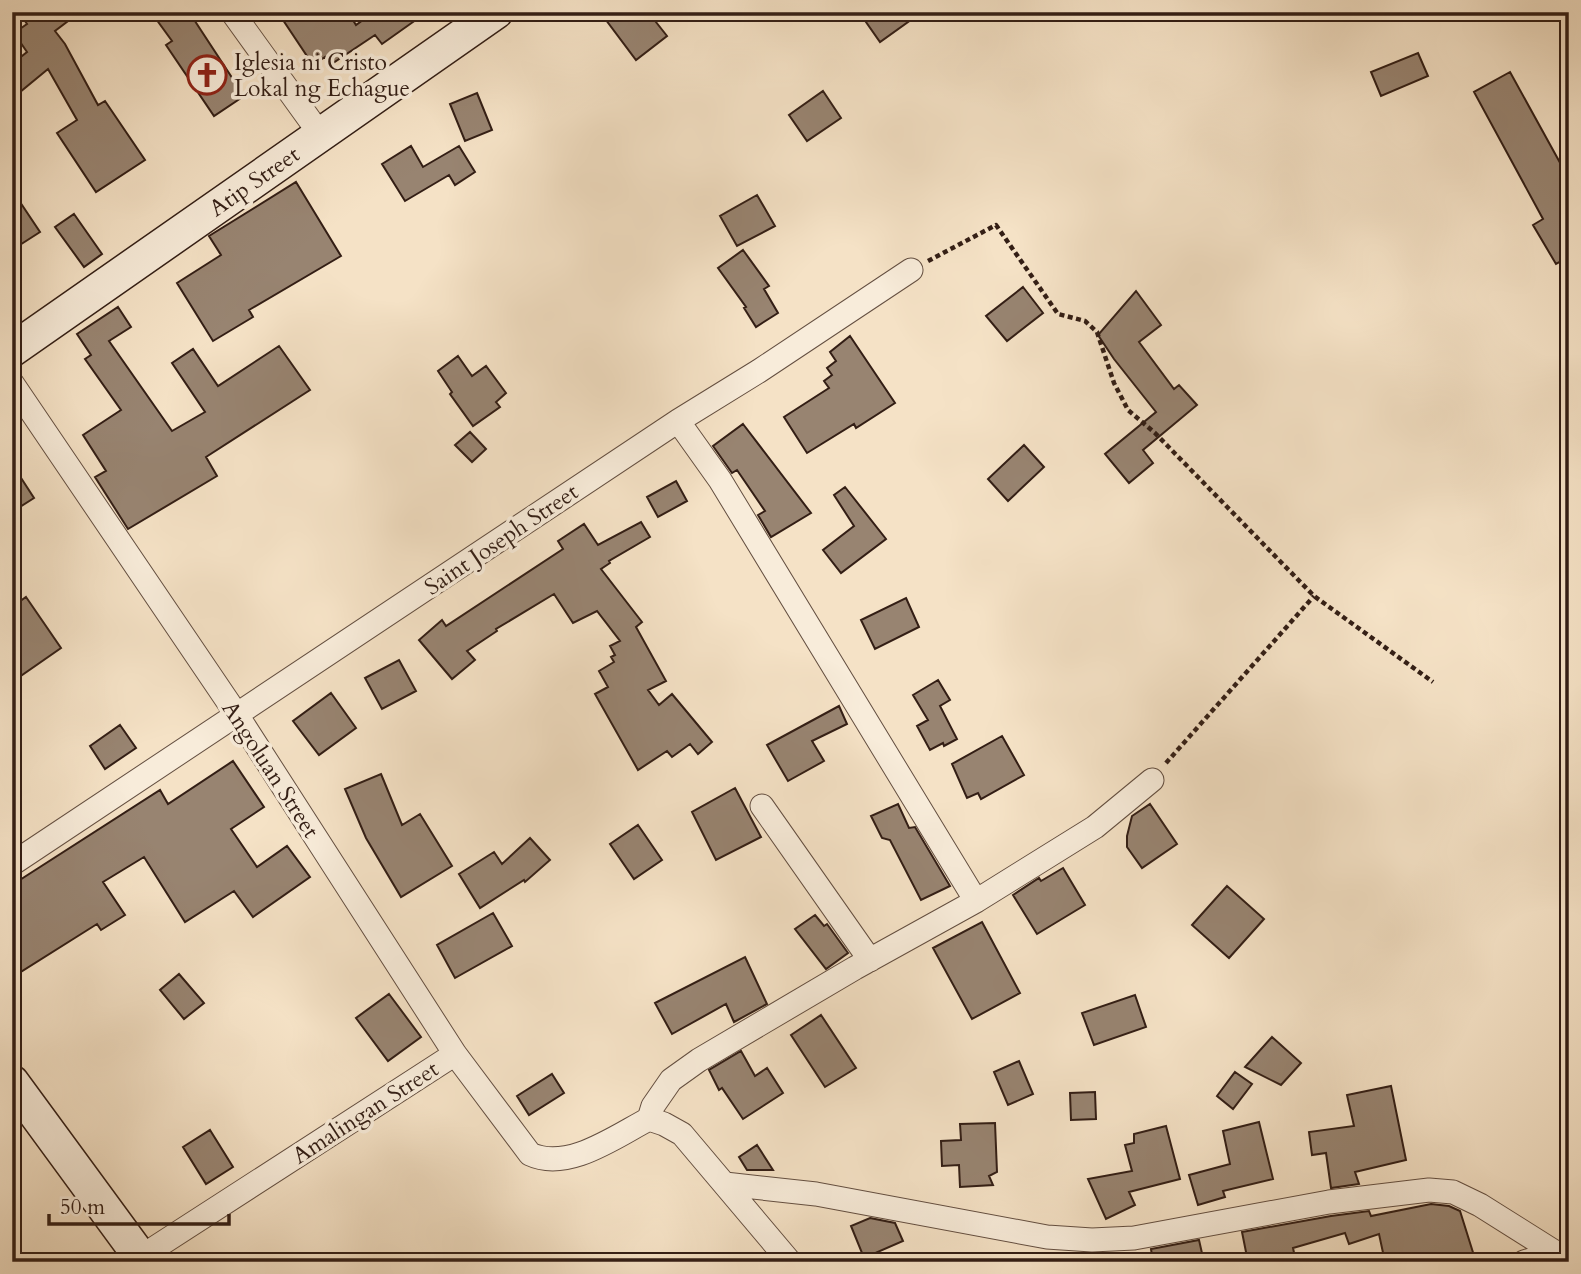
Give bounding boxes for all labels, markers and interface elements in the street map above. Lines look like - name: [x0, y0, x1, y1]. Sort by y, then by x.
- place label: Iglesia ni Cristo Lokal ng Echague: [234, 47, 410, 104]
- church icon: Iglesia ni Cristo Lokal ng Echague: [186, 54, 228, 96]
- street label: Atip Street: [203, 139, 306, 224]
- street label: Saint Joseph Street: [418, 476, 584, 602]
- street label: Angoluan Street: [215, 695, 327, 844]
- street label: Amalingan Street: [286, 1054, 444, 1171]
- scale bar: [49, 1183, 229, 1227]
- text: 50 m: [60, 1193, 105, 1222]

